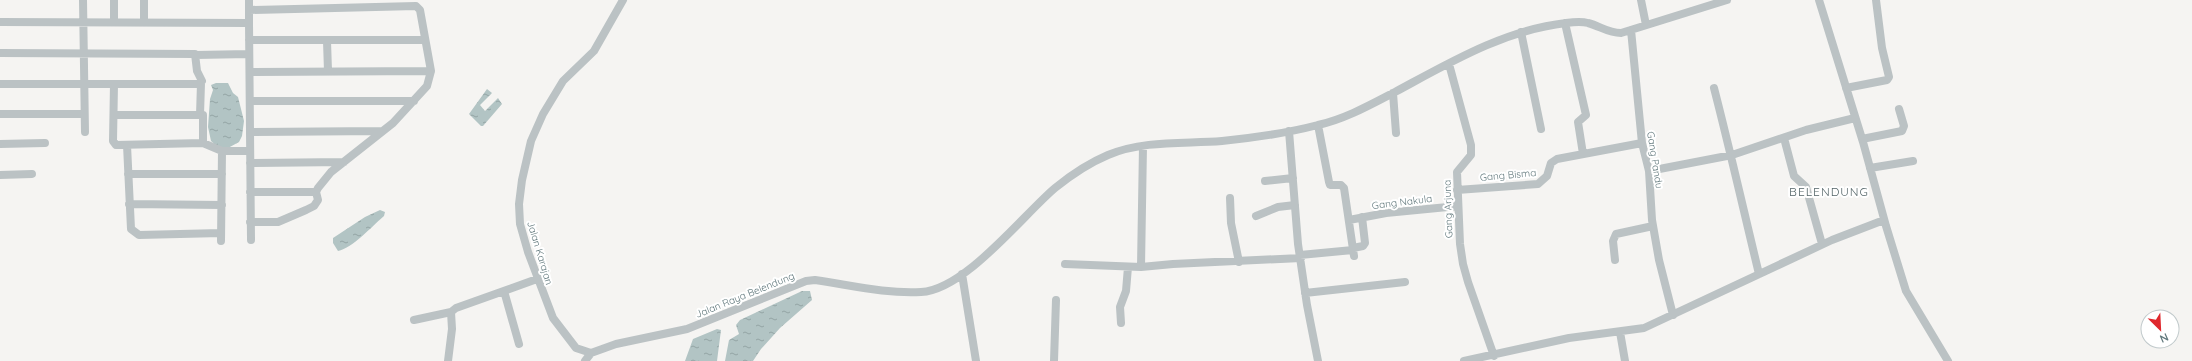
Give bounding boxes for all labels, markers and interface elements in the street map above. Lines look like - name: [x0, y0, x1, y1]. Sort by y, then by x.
- street label: Gang Pandu: [1644, 131, 1666, 189]
- street label: Gang Bisma: [1479, 166, 1537, 184]
- street label: Gang Arjuna: [1440, 180, 1456, 238]
- district label: BELENDUNG: [1789, 184, 1869, 199]
- street label: Gang Nakula: [1371, 192, 1433, 212]
- street label: Jalan Karajan: [524, 220, 556, 286]
- street label: Jalan Raya Belendung: [694, 269, 796, 321]
- north arrow: [2140, 309, 2180, 349]
- text: N: [2158, 330, 2171, 346]

